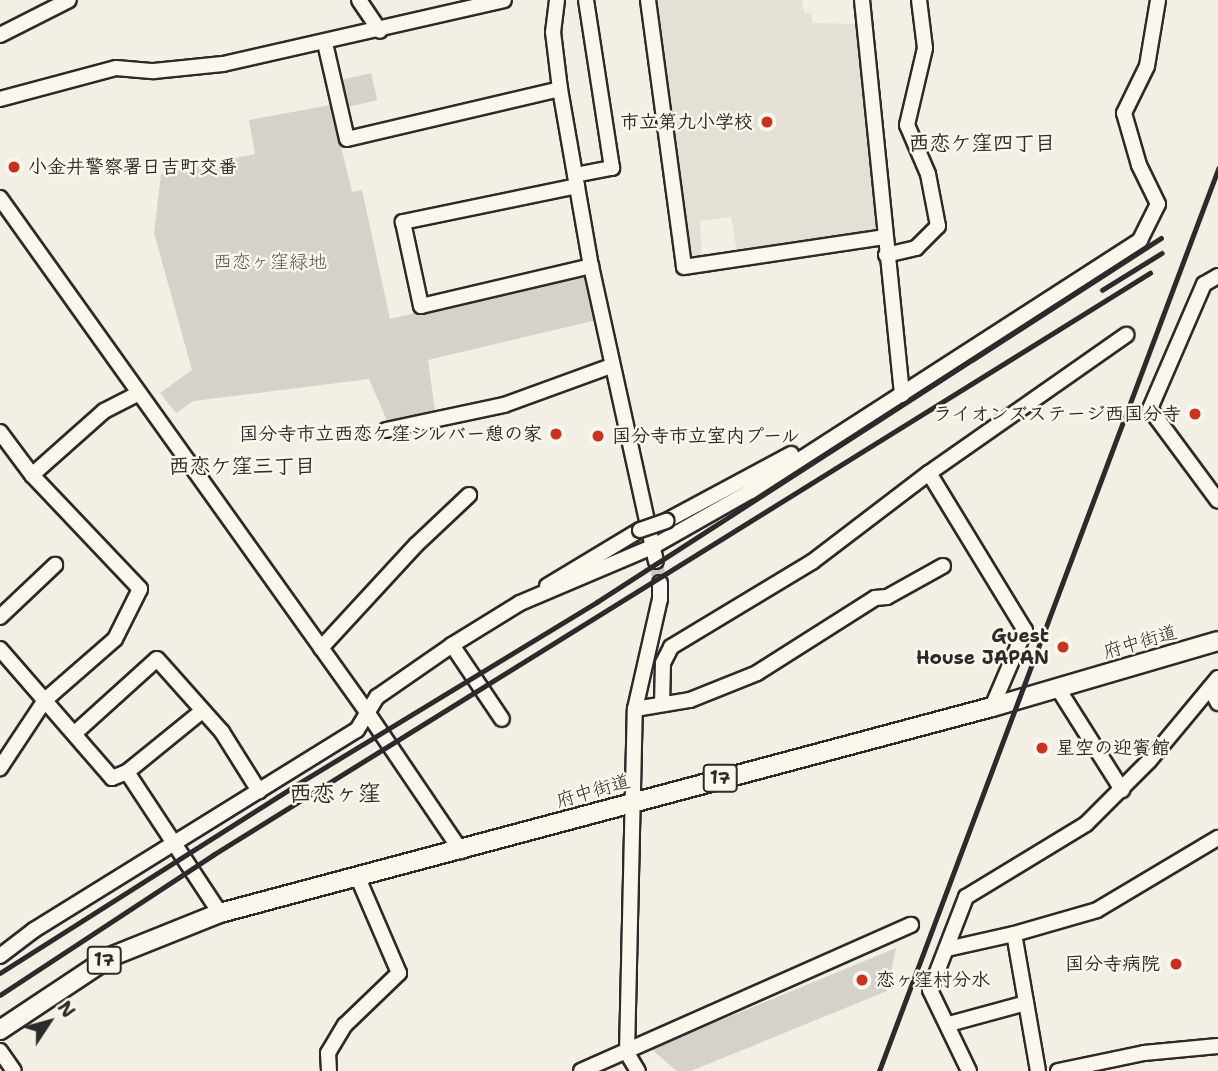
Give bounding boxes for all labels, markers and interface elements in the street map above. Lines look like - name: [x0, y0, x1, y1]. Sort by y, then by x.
- place label: 市立第九小学校: [620, 111, 753, 133]
- marker: 市立第九小学校: [759, 114, 775, 130]
- district label: 西恋ケ窪四丁目: [909, 130, 1055, 156]
- place label: 小金井警察署日吉町交番: [28, 156, 237, 178]
- marker: 小金井警察署日吉町交番: [6, 159, 22, 175]
- park label: 西恋ヶ窪緑地: [213, 251, 327, 273]
- place label: ライオンズステージ西国分寺: [934, 403, 1181, 425]
- marker: ライオンズステージ西国分寺: [1187, 406, 1203, 422]
- place label: 国分寺市立西恋ケ窪シルバー憩の家: [238, 423, 542, 445]
- place label: 国分寺市立室内プール: [612, 425, 801, 447]
- marker: 国分寺市立西恋ケ窪シルバー憩の家: [548, 426, 564, 442]
- marker: 国分寺市立室内プール: [590, 428, 606, 444]
- district label: 西恋ケ窪三丁目: [169, 453, 315, 479]
- street label: 府中街道: [1100, 621, 1180, 663]
- place label: Guest House JAPAN: [916, 625, 1049, 669]
- marker: Guest House JAPAN: [1055, 639, 1071, 655]
- place label: 星空の迎賓館: [1056, 737, 1170, 759]
- marker: 星空の迎賓館: [1034, 740, 1050, 756]
- road number: 17: [702, 764, 738, 792]
- street label: 府中街道: [553, 770, 633, 812]
- district label: 西恋ヶ窪: [289, 779, 381, 807]
- road number: 17: [86, 945, 122, 974]
- place label: 国分寺病院: [1065, 953, 1160, 975]
- marker: 国分寺病院: [1166, 954, 1186, 974]
- place label: 恋ヶ窪村分水: [876, 969, 990, 991]
- marker: 恋ヶ窪村分水: [854, 972, 870, 988]
- north arrow: [14, 987, 84, 1057]
- text: N: [52, 996, 81, 1023]

